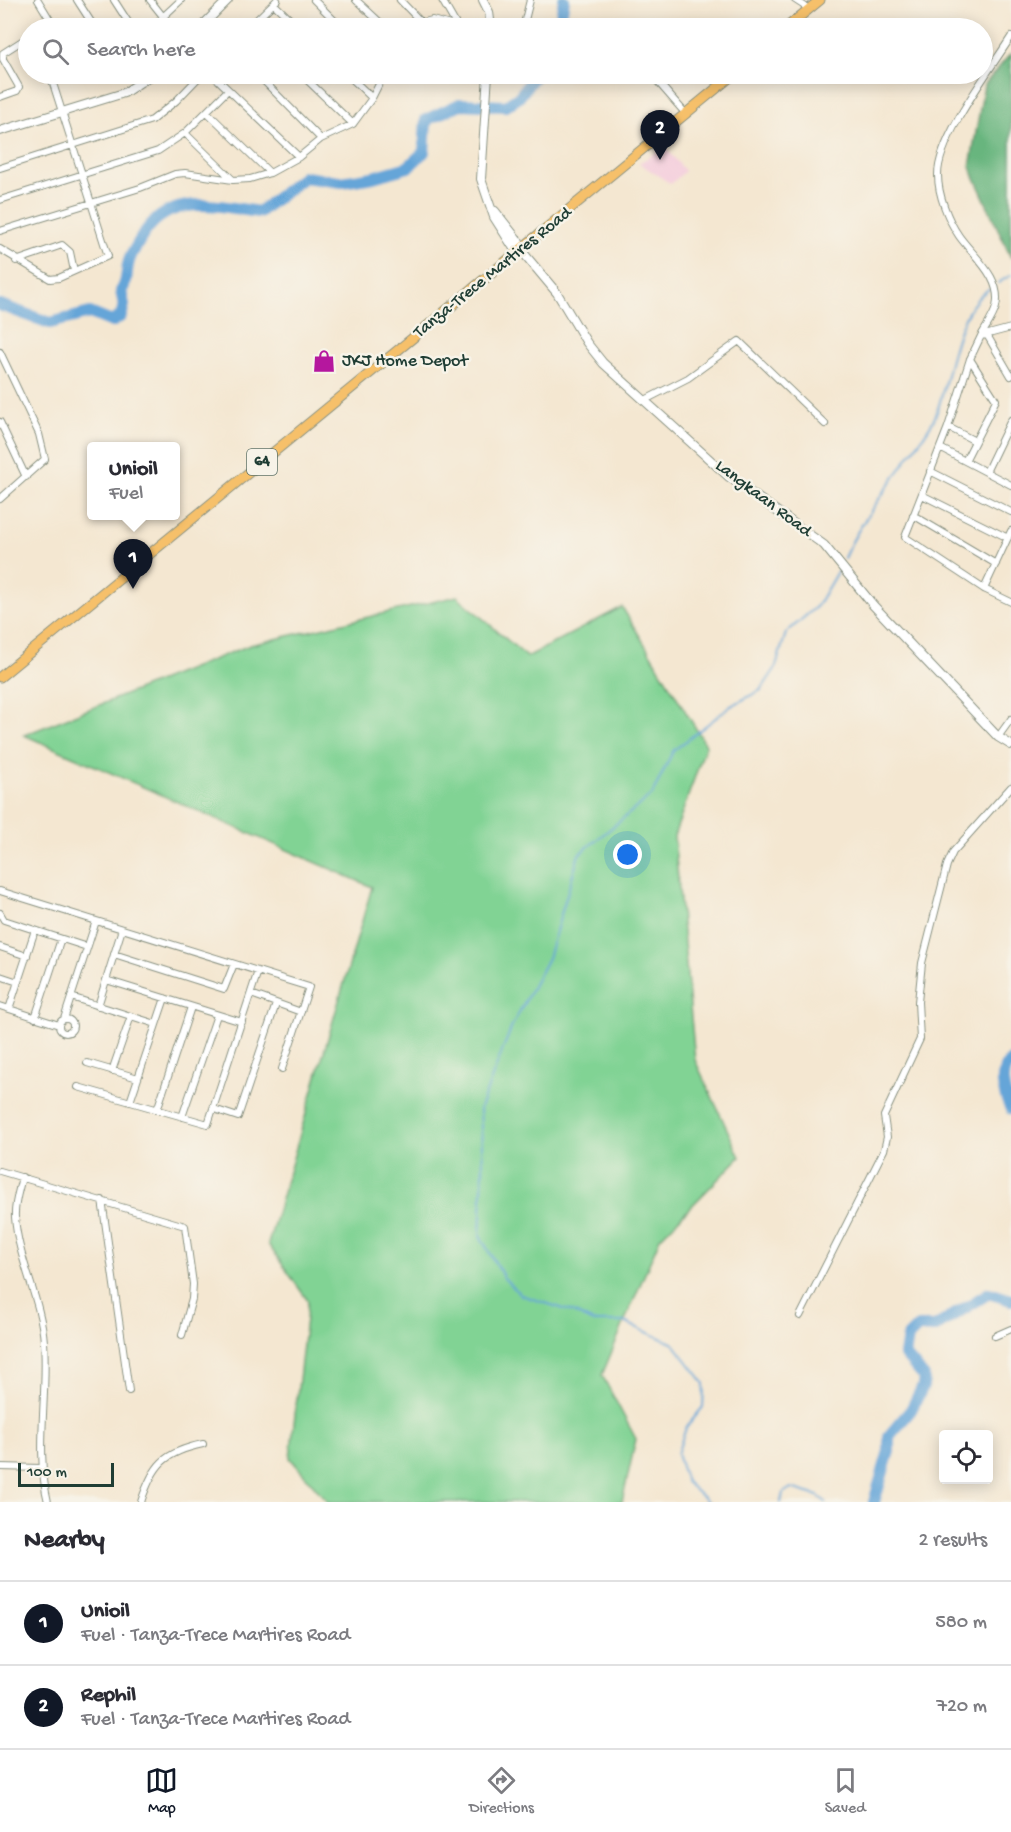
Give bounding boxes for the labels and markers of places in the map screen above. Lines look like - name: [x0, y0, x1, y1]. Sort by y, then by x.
- pin: 2: [640, 110, 680, 160]
- shop icon: JKJ Home Depot: [311, 348, 337, 374]
- place label: JKJ Home Depot: [342, 351, 469, 372]
- pin: 1: [114, 540, 152, 589]

